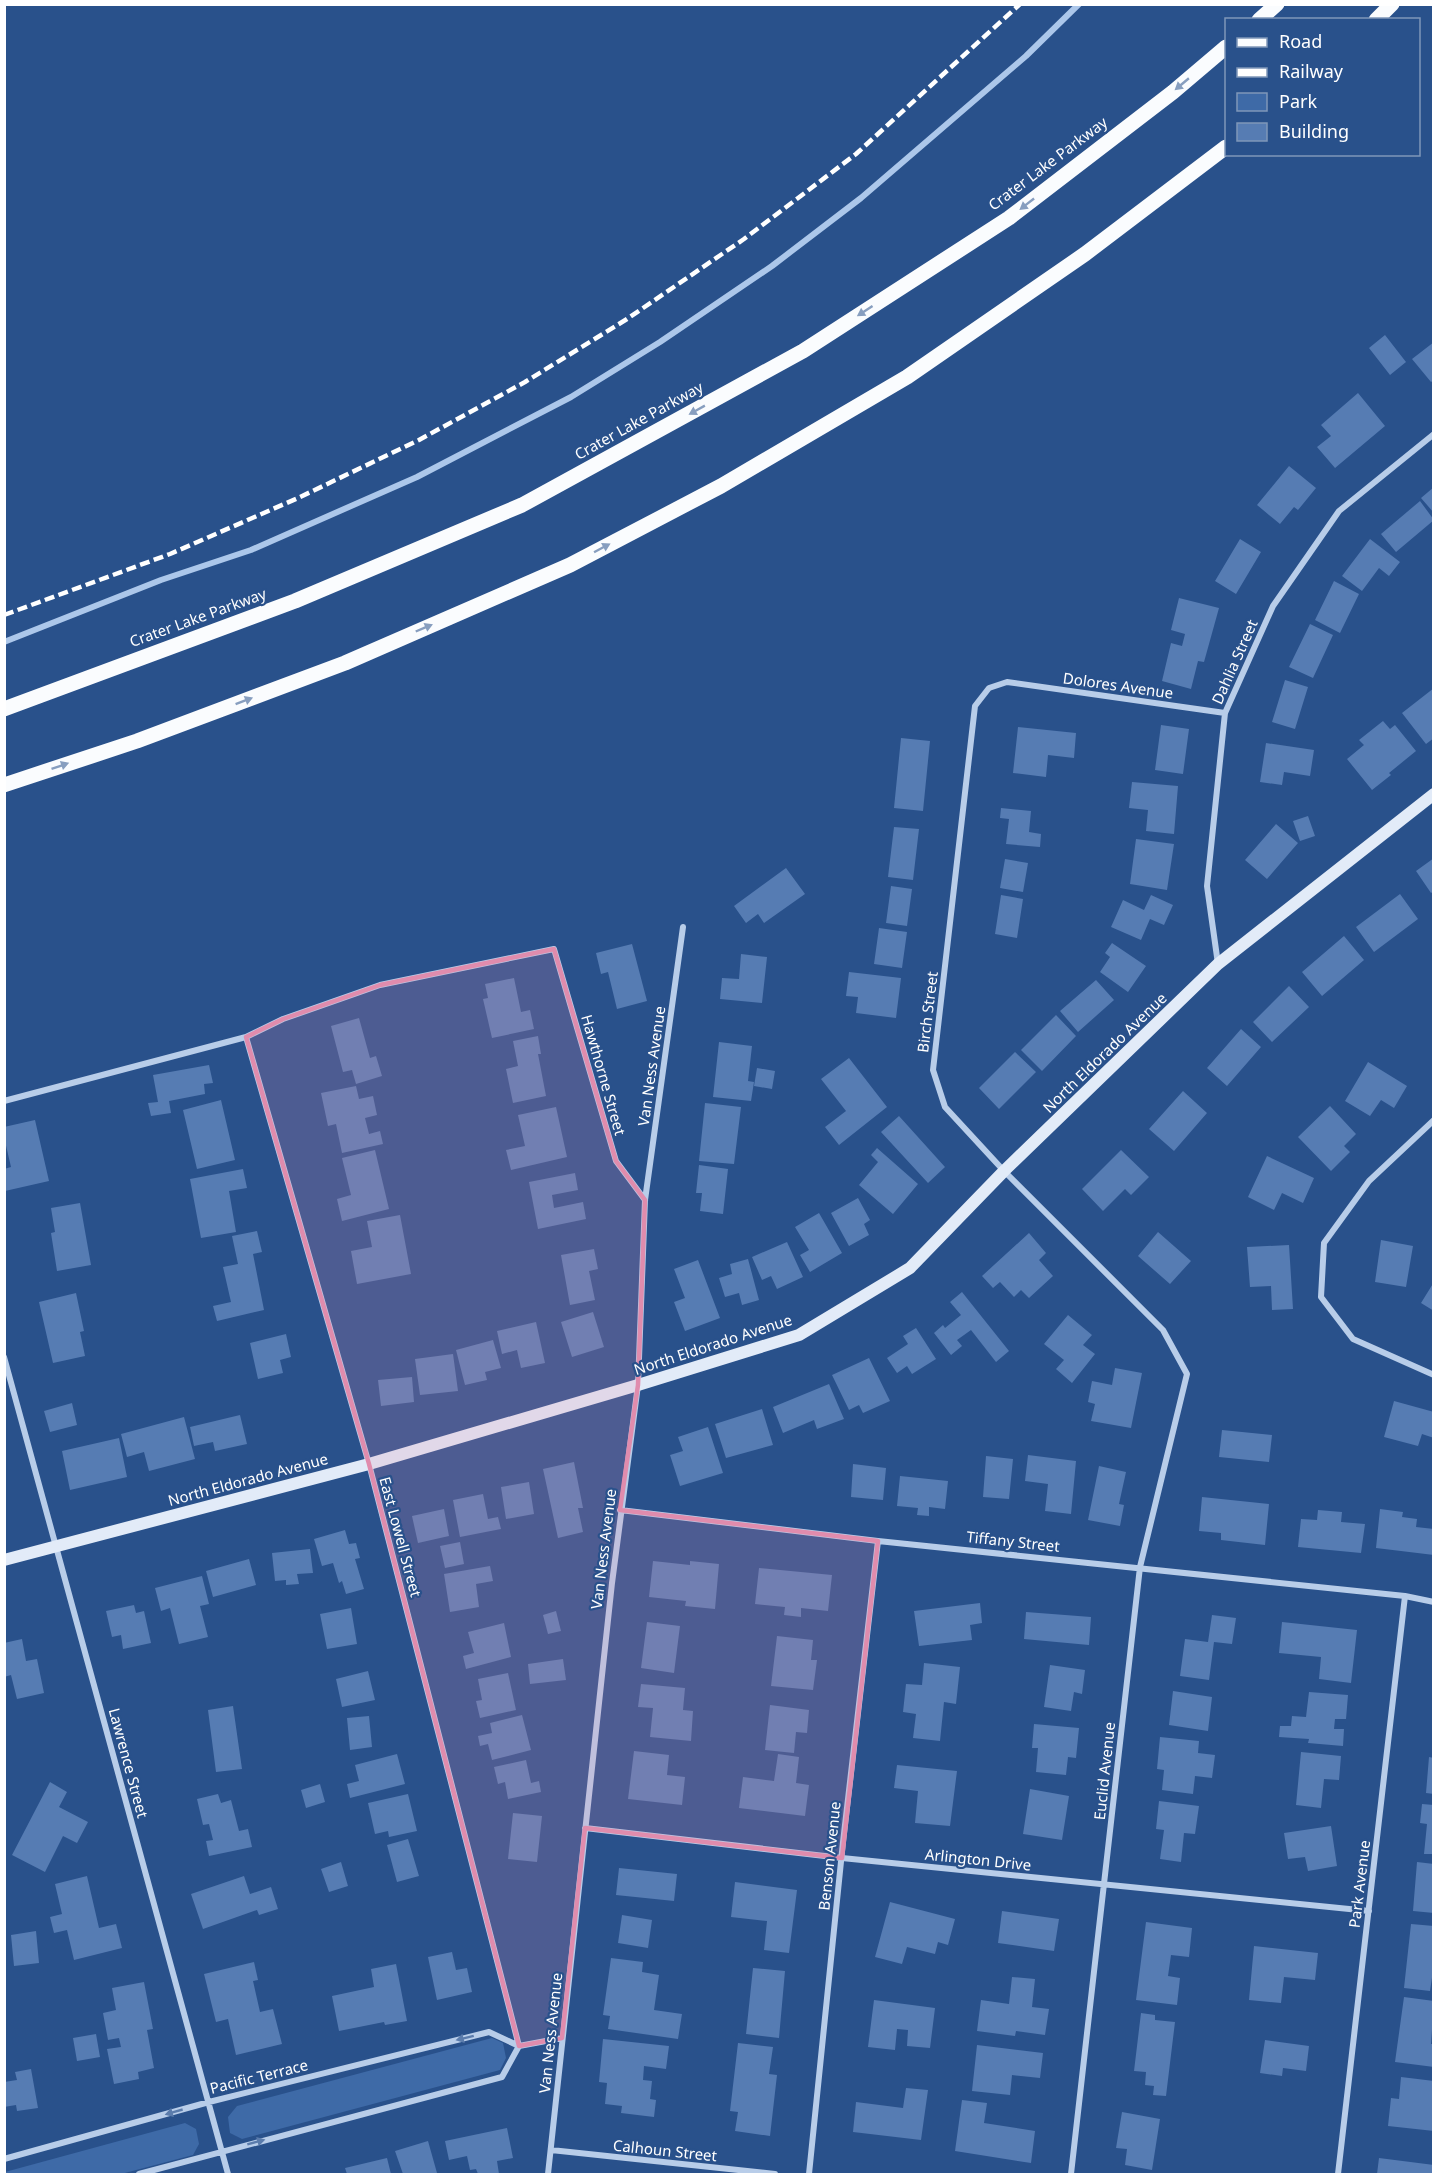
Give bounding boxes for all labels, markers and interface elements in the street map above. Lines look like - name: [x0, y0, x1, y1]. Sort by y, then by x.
- legend: [1225, 18, 1420, 156]
- text: Road: [1279, 29, 1322, 53]
- text: Railway: [1279, 59, 1344, 83]
- one-way arrow: [1174, 78, 1190, 91]
- text: Park: [1279, 89, 1317, 113]
- street label: Crater Lake Parkway: [984, 112, 1111, 215]
- text: Building: [1279, 119, 1349, 143]
- one-way arrow: [1020, 197, 1035, 209]
- one-way arrow: [857, 306, 873, 317]
- street label: Crater Lake Parkway: [571, 376, 707, 464]
- one-way arrow: [688, 405, 705, 415]
- one-way arrow: [594, 543, 611, 553]
- street label: Crater Lake Parkway: [127, 583, 269, 651]
- street label: Dahlia Street: [1207, 616, 1262, 707]
- one-way arrow: [416, 623, 434, 633]
- street label: Dolores Avenue: [1062, 667, 1175, 703]
- one-way arrow: [235, 695, 253, 705]
- one-way arrow: [51, 761, 69, 771]
- street label: Birch Street: [912, 970, 942, 1054]
- street label: North Eldorado Avenue: [1038, 988, 1171, 1117]
- street label: Van Ness Avenue: [633, 1005, 669, 1127]
- street label: Hawthorne Street: [577, 1012, 631, 1138]
- street label: North Eldorado Avenue: [631, 1309, 794, 1379]
- street label: North Eldorado Avenue: [165, 1448, 330, 1510]
- street label: East Lowell Street: [375, 1474, 427, 1600]
- street label: Van Ness Avenue: [586, 1488, 620, 1610]
- street label: Tiffany Street: [965, 1526, 1061, 1556]
- street label: Lawrence Street: [105, 1706, 153, 1821]
- street label: Euclid Avenue: [1089, 1721, 1119, 1821]
- street label: Benson Avenue: [813, 1800, 845, 1911]
- street label: Park Avenue: [1344, 1839, 1374, 1929]
- street label: Arlington Drive: [924, 1843, 1032, 1875]
- street label: Van Ness Avenue: [534, 1972, 566, 2094]
- one-way arrow: [456, 2034, 474, 2044]
- street label: Pacific Terrace: [208, 2054, 310, 2098]
- one-way arrow: [165, 2108, 183, 2117]
- street label: Calhoun Street: [612, 2135, 719, 2165]
- one-way arrow: [247, 2137, 265, 2147]

